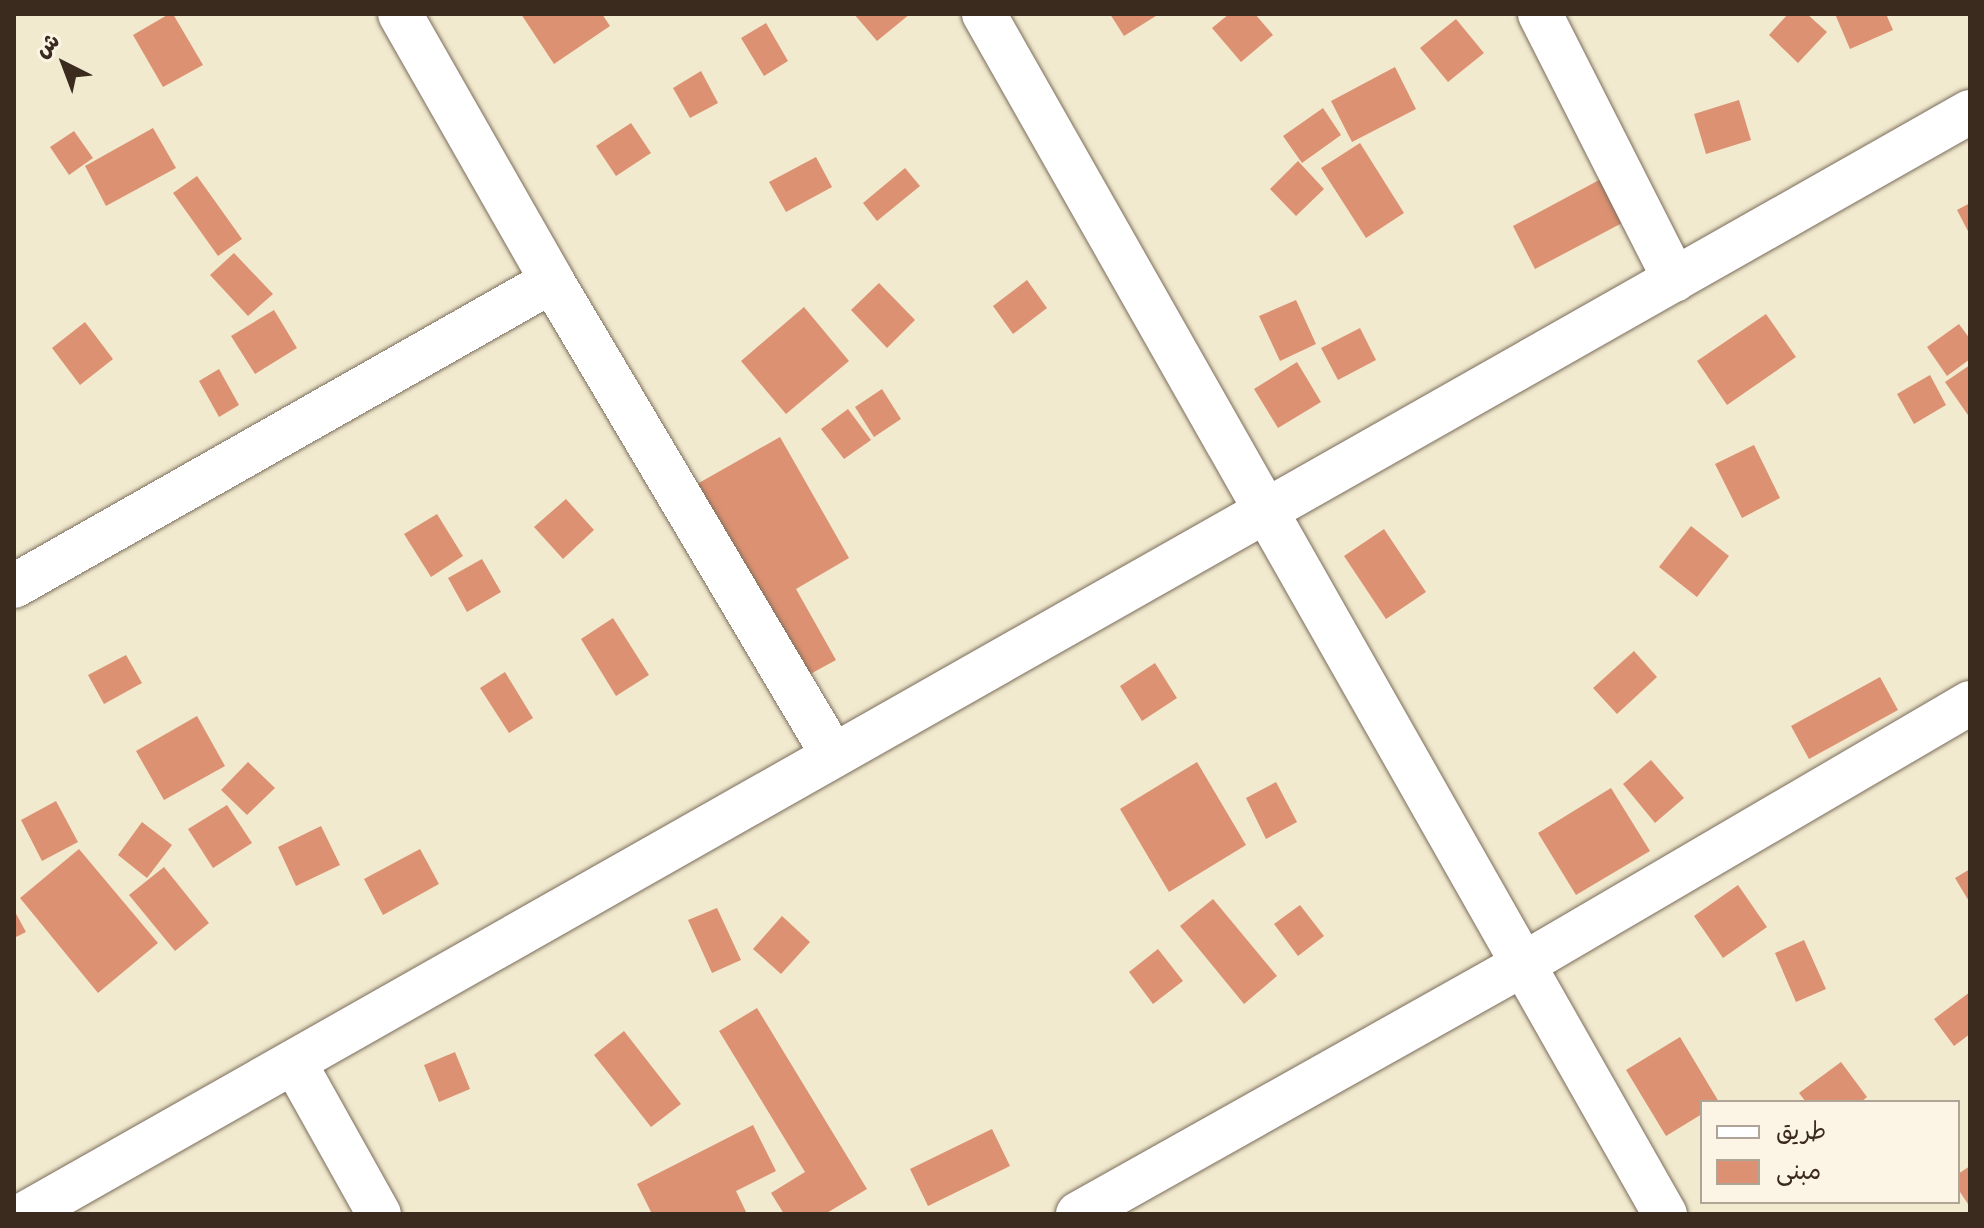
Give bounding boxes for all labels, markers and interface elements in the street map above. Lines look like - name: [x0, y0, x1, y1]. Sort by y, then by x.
- north arrow: [24, 24, 104, 104]
- text: ش: [30, 28, 66, 65]
- legend: [1700, 1100, 1960, 1204]
- text: طريق: [1776, 1117, 1826, 1148]
- text: مبنى: [1776, 1157, 1821, 1188]

